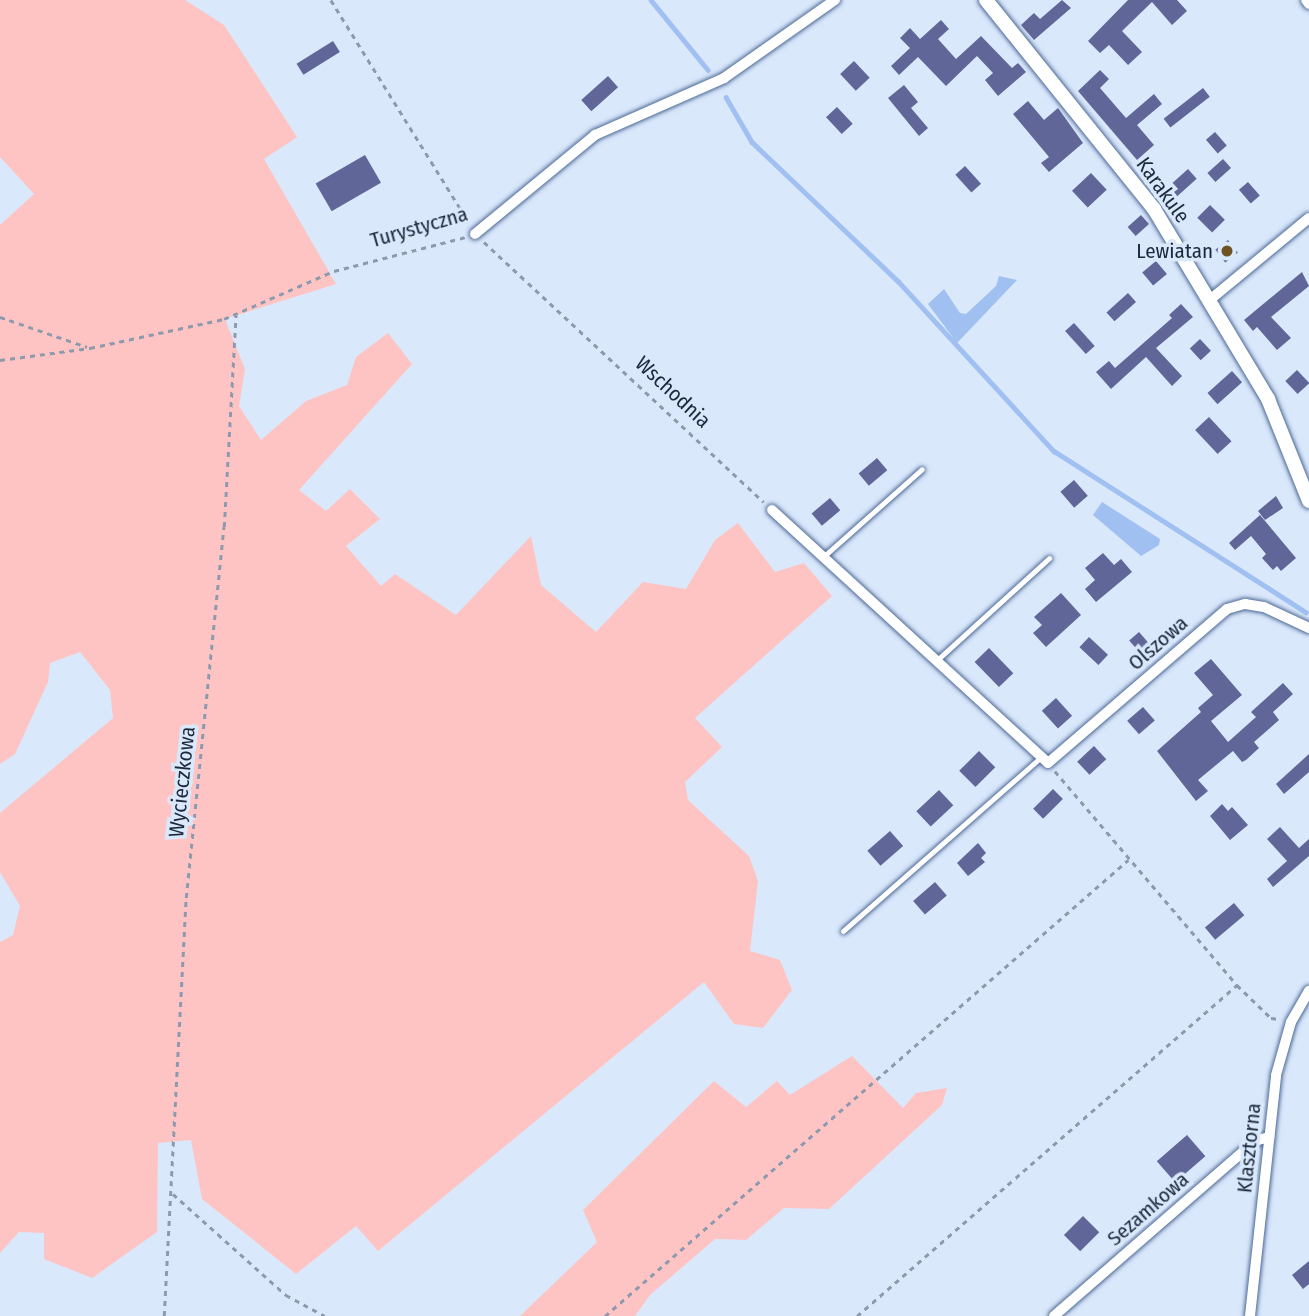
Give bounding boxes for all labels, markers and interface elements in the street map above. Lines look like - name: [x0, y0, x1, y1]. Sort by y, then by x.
- street label: Karakule: [1131, 152, 1195, 228]
- street label: Turystyczna: [367, 201, 471, 253]
- place label: Lewiatan: [1136, 238, 1213, 264]
- marker: Lewiatan: [1219, 243, 1235, 259]
- street label: Wschodnia: [630, 351, 716, 433]
- street label: Olszowa: [1123, 610, 1193, 676]
- street label: Wycieczkowa: [164, 725, 200, 839]
- street label: Klasztorna: [1232, 1102, 1266, 1194]
- street label: Sezamkowa: [1102, 1167, 1194, 1251]

